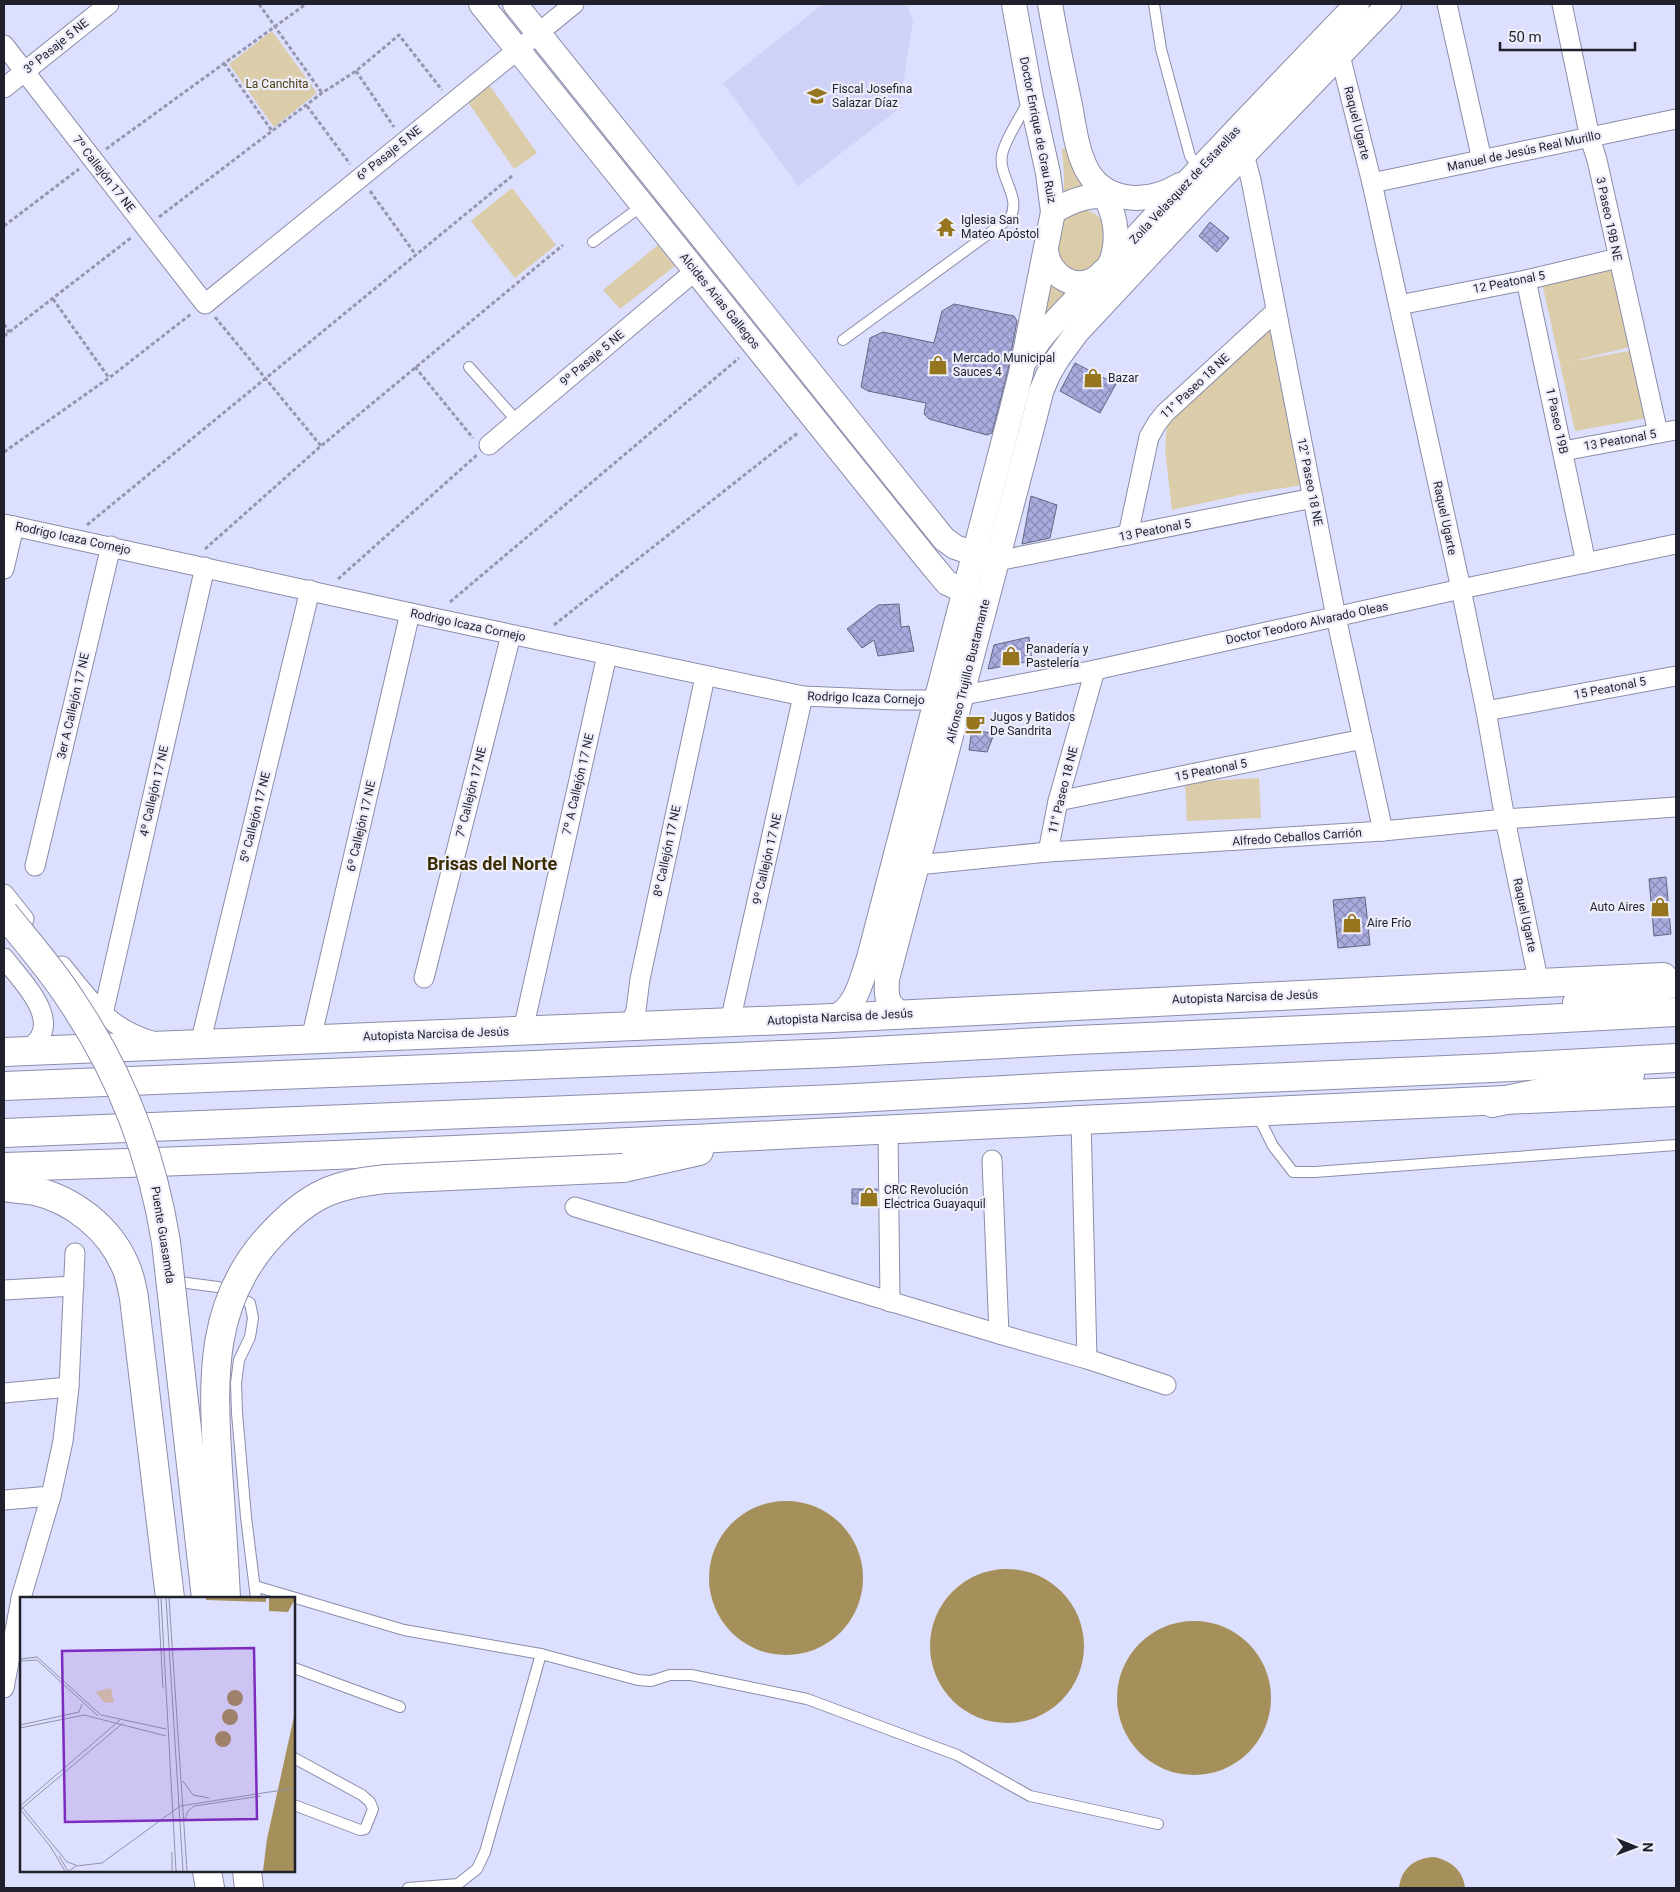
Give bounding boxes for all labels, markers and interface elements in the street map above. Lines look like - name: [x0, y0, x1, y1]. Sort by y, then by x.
- street label: 3º Pasaje 5 NE: [21, 16, 91, 76]
- scale bar: [1500, 20, 1635, 52]
- text: 50 m: [1508, 28, 1542, 46]
- street label: Doctor Enrique de Grau Ruiz: [1017, 56, 1059, 205]
- park label: La Canchita: [245, 77, 309, 91]
- place label: Fiscal Josefina Salazar Díaz: [832, 82, 912, 110]
- school or university icon: Fiscal Josefina Salazar Díaz: [806, 85, 828, 107]
- street label: Raquel Ugarte: [1341, 85, 1373, 161]
- street label: 6º Pasaje 5 NE: [354, 123, 424, 183]
- street label: Zoila Velasquez de Estarellas: [1127, 123, 1243, 247]
- street label: Manuel de Jesús Real Murillo: [1446, 128, 1602, 174]
- street label: 7º Callejón 17 NE: [70, 133, 138, 215]
- street label: 3 Paseo 19B NE: [1593, 176, 1625, 262]
- place label: Iglesia San Mateo Apóstol: [961, 213, 1039, 241]
- temple icon: Iglesia San Mateo Apóstol: [935, 216, 957, 238]
- street label: Alcides Arias Gallegos: [677, 250, 763, 352]
- street label: 12 Peatonal 5: [1472, 268, 1547, 296]
- street label: 9º Pasaje 5 NE: [557, 327, 627, 389]
- street label: 11° Paseo 18 NE: [1158, 350, 1233, 422]
- place label: Mercado Municipal Sauces 4: [953, 351, 1055, 379]
- shop icon: Mercado Municipal Sauces 4: [927, 354, 949, 376]
- shop icon: Bazar: [1082, 367, 1104, 389]
- place label: Bazar: [1108, 371, 1139, 385]
- street label: 1 Paseo 19B: [1543, 387, 1571, 455]
- street label: 13 Peatonal 5: [1583, 427, 1658, 453]
- street label: 12° Paseo 18 NE: [1295, 437, 1325, 527]
- street label: Raquel Ugarte: [1430, 480, 1460, 556]
- street label: 13 Peatonal 5: [1118, 516, 1193, 544]
- street label: Rodrigo Icaza Cornejo: [14, 519, 132, 557]
- street label: Alfonso Trujillo Bustamante: [943, 598, 993, 744]
- street label: Doctor Teodoro Alvarado Oleas: [1224, 599, 1390, 647]
- street label: Rodrigo Icaza Cornejo: [409, 606, 527, 644]
- place label: Panadería y Pastelería: [1026, 642, 1089, 670]
- shop icon: Panadería y Pastelería: [1000, 645, 1022, 667]
- street label: 3er A Callejón 17 NE: [54, 651, 92, 761]
- street label: 15 Peatonal 5: [1573, 674, 1648, 702]
- street label: Rodrigo Icaza Cornejo: [807, 689, 925, 707]
- place label: Jugos y Batidos De Sandrita: [990, 710, 1075, 738]
- cafe icon: Jugos y Batidos De Sandrita: [964, 713, 986, 735]
- street label: 7º A Callejón 17 NE: [560, 732, 597, 836]
- street label: 4º Callejón 17 NE: [137, 744, 171, 838]
- street label: 7º Callejón 17 NE: [453, 745, 489, 839]
- street label: 11° Paseo 18 NE: [1045, 745, 1081, 835]
- street label: 15 Peatonal 5: [1174, 756, 1249, 784]
- street label: 5º Callejón 17 NE: [237, 770, 273, 864]
- street label: 6º Callejón 17 NE: [344, 779, 378, 873]
- street label: 8º Callejón 17 NE: [650, 804, 684, 898]
- street label: 9º Callejón 17 NE: [750, 812, 784, 906]
- street label: Alfredo Ceballos Carrión: [1232, 825, 1362, 849]
- district label: Brisas del Norte: [427, 853, 557, 874]
- street label: Raquel Ugarte: [1510, 877, 1540, 953]
- shop icon: Auto Aires: [1649, 896, 1671, 918]
- place label: Auto Aires: [1590, 900, 1645, 914]
- shop icon: Aire Frío: [1341, 912, 1363, 934]
- place label: Aire Frío: [1367, 916, 1412, 930]
- street label: Autopista Narcisa de Jesús: [1172, 987, 1318, 1007]
- street label: Autopista Narcisa de Jesús: [767, 1006, 913, 1028]
- street label: Autopista Narcisa de Jesús: [363, 1024, 509, 1044]
- place label: CRC Revolución Electrica Guayaquil: [884, 1183, 986, 1211]
- street label: Puente Guasamda: [148, 1185, 178, 1285]
- shop icon: CRC Revolución Electrica Guayaquil: [858, 1186, 880, 1208]
- inset map: [20, 1597, 295, 1872]
- north arrow: [1610, 1822, 1660, 1872]
- text: N: [1640, 1842, 1656, 1852]

